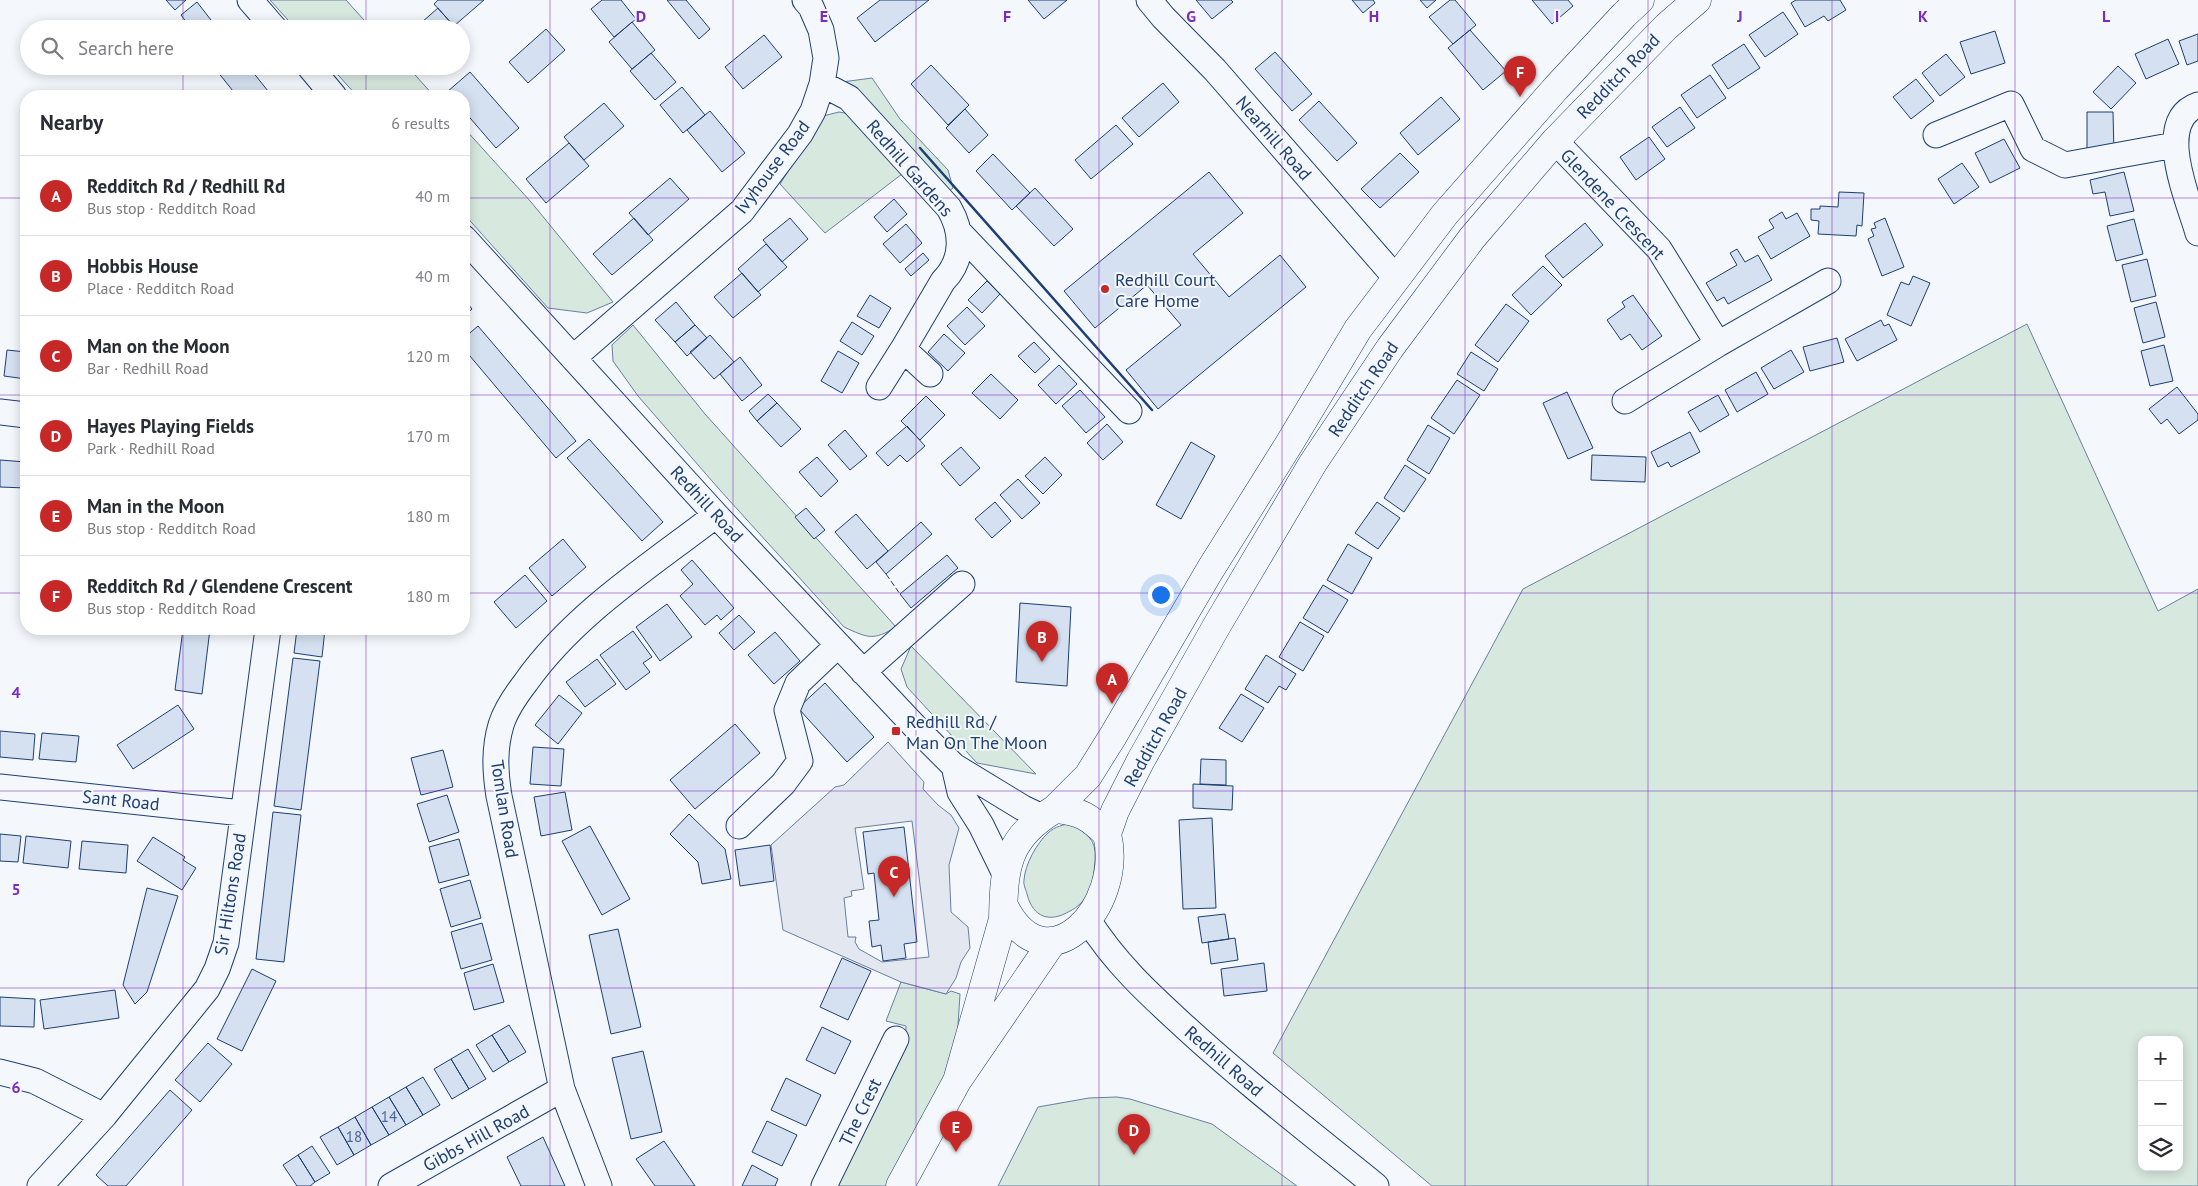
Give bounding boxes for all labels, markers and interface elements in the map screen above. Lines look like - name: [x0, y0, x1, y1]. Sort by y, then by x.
- text: D: [636, 6, 646, 26]
- text: E: [820, 6, 828, 26]
- text: F: [1003, 6, 1011, 26]
- text: G: [1186, 6, 1196, 26]
- text: H: [1369, 6, 1379, 26]
- text: I: [1555, 6, 1559, 26]
- text: J: [1736, 6, 1743, 26]
- text: K: [1918, 6, 1928, 26]
- text: L: [2102, 6, 2111, 26]
- search box: [20, 20, 470, 75]
- street label: Redditch Road: [1572, 28, 1664, 124]
- icon: search: [38, 34, 66, 62]
- text: Search here: [78, 36, 174, 60]
- pin: F: [1504, 56, 1536, 97]
- street label: Nearhill Road: [1231, 91, 1317, 185]
- text: Nearby: [40, 109, 103, 136]
- text: 6 results: [391, 113, 450, 133]
- street label: Redhill Gardens: [862, 115, 958, 221]
- street label: Ivyhouse Road: [729, 116, 815, 218]
- street label: Glendene Crescent: [1556, 144, 1670, 264]
- text: Redditch Rd / Redhill Rd: [87, 174, 285, 198]
- text: A: [51, 186, 61, 206]
- text: 40 m: [415, 186, 450, 206]
- text: Bus stop · Redditch Road: [87, 198, 256, 218]
- text: Hobbis House: [87, 254, 198, 278]
- text: B: [51, 266, 61, 286]
- text: 40 m: [415, 266, 450, 286]
- place label: Redhill Court Care Home: [1115, 268, 1215, 312]
- text: Place · Redditch Road: [87, 278, 234, 298]
- marker: Redhill Court Care Home: [1099, 283, 1111, 295]
- text: Man on the Moon: [87, 334, 230, 358]
- street label: Redditch Road: [1323, 337, 1403, 441]
- text: C: [52, 346, 60, 366]
- text: 120 m: [407, 346, 450, 366]
- text: Bar · Redhill Road: [87, 358, 209, 378]
- text: Hayes Playing Fields: [87, 414, 254, 438]
- text: D: [51, 426, 61, 446]
- text: 170 m: [407, 426, 450, 446]
- text: Park · Redhill Road: [87, 438, 215, 458]
- street label: Redhill Road: [666, 461, 748, 547]
- text: Man in the Moon: [87, 494, 224, 518]
- text: E: [52, 506, 60, 526]
- text: 180 m: [407, 506, 450, 526]
- text: Bus stop · Redditch Road: [87, 518, 256, 538]
- text: Redditch Rd / Glendene Crescent: [87, 574, 352, 598]
- your location: [1148, 582, 1174, 608]
- text: F: [52, 586, 60, 606]
- text: 180 m: [407, 586, 450, 606]
- text: Bus stop · Redditch Road: [87, 598, 256, 618]
- pin: B: [1026, 621, 1058, 662]
- pin: A: [1096, 663, 1128, 704]
- text: 4: [11, 682, 21, 702]
- street label: Redditch Road: [1118, 683, 1192, 791]
- place label: Redhill Rd / Man On The Moon: [906, 710, 1047, 754]
- marker: Redhill Rd / Man On The Moon: [890, 725, 902, 737]
- street label: Tomlan Road: [486, 758, 524, 860]
- street label: Sant Road: [81, 785, 161, 815]
- street label: Sir Hiltons Road: [209, 831, 251, 957]
- pin: C: [878, 856, 910, 897]
- text: 5: [11, 879, 21, 899]
- street label: Redhill Road: [1180, 1021, 1268, 1101]
- map controls: [2138, 1036, 2183, 1171]
- button: +: [2138, 1036, 2183, 1081]
- street label: The Crest: [834, 1074, 886, 1150]
- text: 6: [11, 1077, 21, 1097]
- button: −: [2138, 1081, 2183, 1126]
- street label: Gibbs Hill Road: [419, 1099, 533, 1177]
- house number: 14: [381, 1107, 397, 1126]
- pin: E: [940, 1111, 972, 1152]
- pin: D: [1118, 1114, 1150, 1155]
- button: layers: [2138, 1126, 2183, 1171]
- house number: 18: [346, 1127, 362, 1146]

